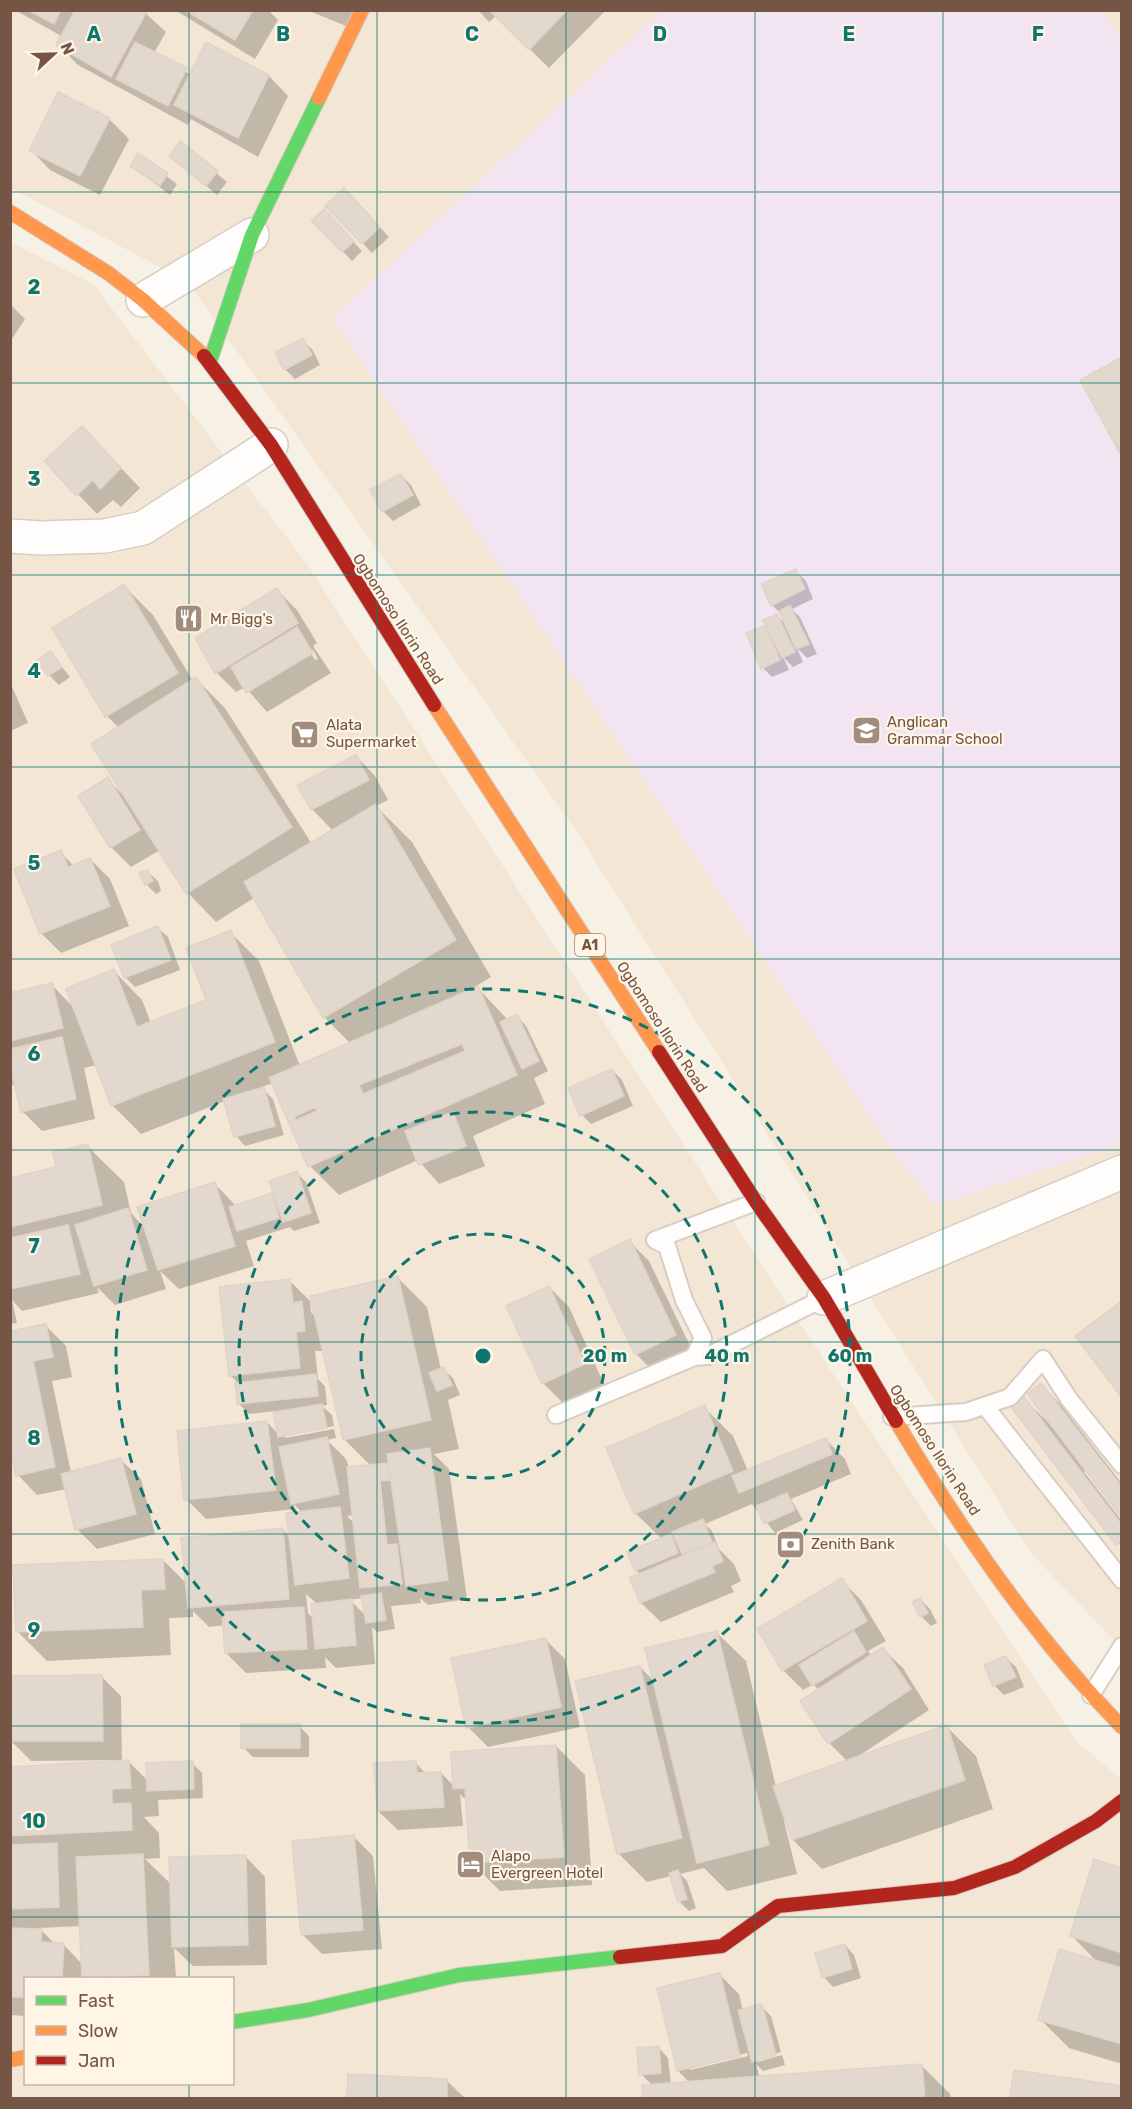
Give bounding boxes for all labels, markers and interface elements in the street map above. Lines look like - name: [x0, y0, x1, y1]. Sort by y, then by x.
- text: A: [87, 22, 102, 46]
- text: B: [276, 22, 290, 46]
- text: C: [465, 22, 479, 46]
- text: D: [653, 22, 667, 46]
- text: E: [843, 22, 855, 46]
- text: F: [1032, 22, 1044, 46]
- north arrow: [24, 24, 84, 84]
- text: N: [56, 40, 78, 57]
- text: 2: [28, 275, 41, 299]
- text: 3: [27, 467, 41, 491]
- street label: Ogbomoso Ilorin Road: [349, 550, 447, 688]
- restaurant icon: Mr Bigg's: [173, 603, 205, 635]
- place label: Mr Bigg's: [210, 610, 273, 628]
- text: 4: [27, 659, 41, 683]
- place label: Anglican Grammar School: [887, 713, 1003, 748]
- school or university icon: Anglican Grammar School: [850, 715, 882, 747]
- place label: Alata Supermarket: [326, 716, 416, 751]
- supermarket icon: Alata Supermarket: [289, 718, 321, 750]
- text: 5: [28, 851, 41, 875]
- road number: A1: [575, 934, 605, 956]
- street label: Ogbomoso Ilorin Road: [613, 958, 711, 1096]
- text: 6: [27, 1042, 41, 1066]
- text: 7: [28, 1234, 40, 1258]
- text: 20 m: [583, 1345, 627, 1367]
- text: 40 m: [705, 1345, 749, 1367]
- text: 60 m: [828, 1345, 872, 1367]
- centre of rings: [473, 1346, 493, 1366]
- street label: Ogbomoso Ilorin Road: [886, 1381, 984, 1519]
- text: 8: [27, 1426, 41, 1450]
- bank icon: Zenith Bank: [774, 1528, 806, 1560]
- place label: Zenith Bank: [811, 1535, 895, 1553]
- text: 9: [28, 1618, 41, 1642]
- text: 10: [22, 1809, 46, 1833]
- place label: Alapo Evergreen Hotel: [491, 1847, 603, 1882]
- hotel icon: Alapo Evergreen Hotel: [454, 1849, 486, 1881]
- legend: [24, 1977, 234, 2085]
- text: Fast: [78, 1990, 114, 2012]
- text: Slow: [78, 2020, 118, 2042]
- text: Jam: [78, 2050, 115, 2072]

